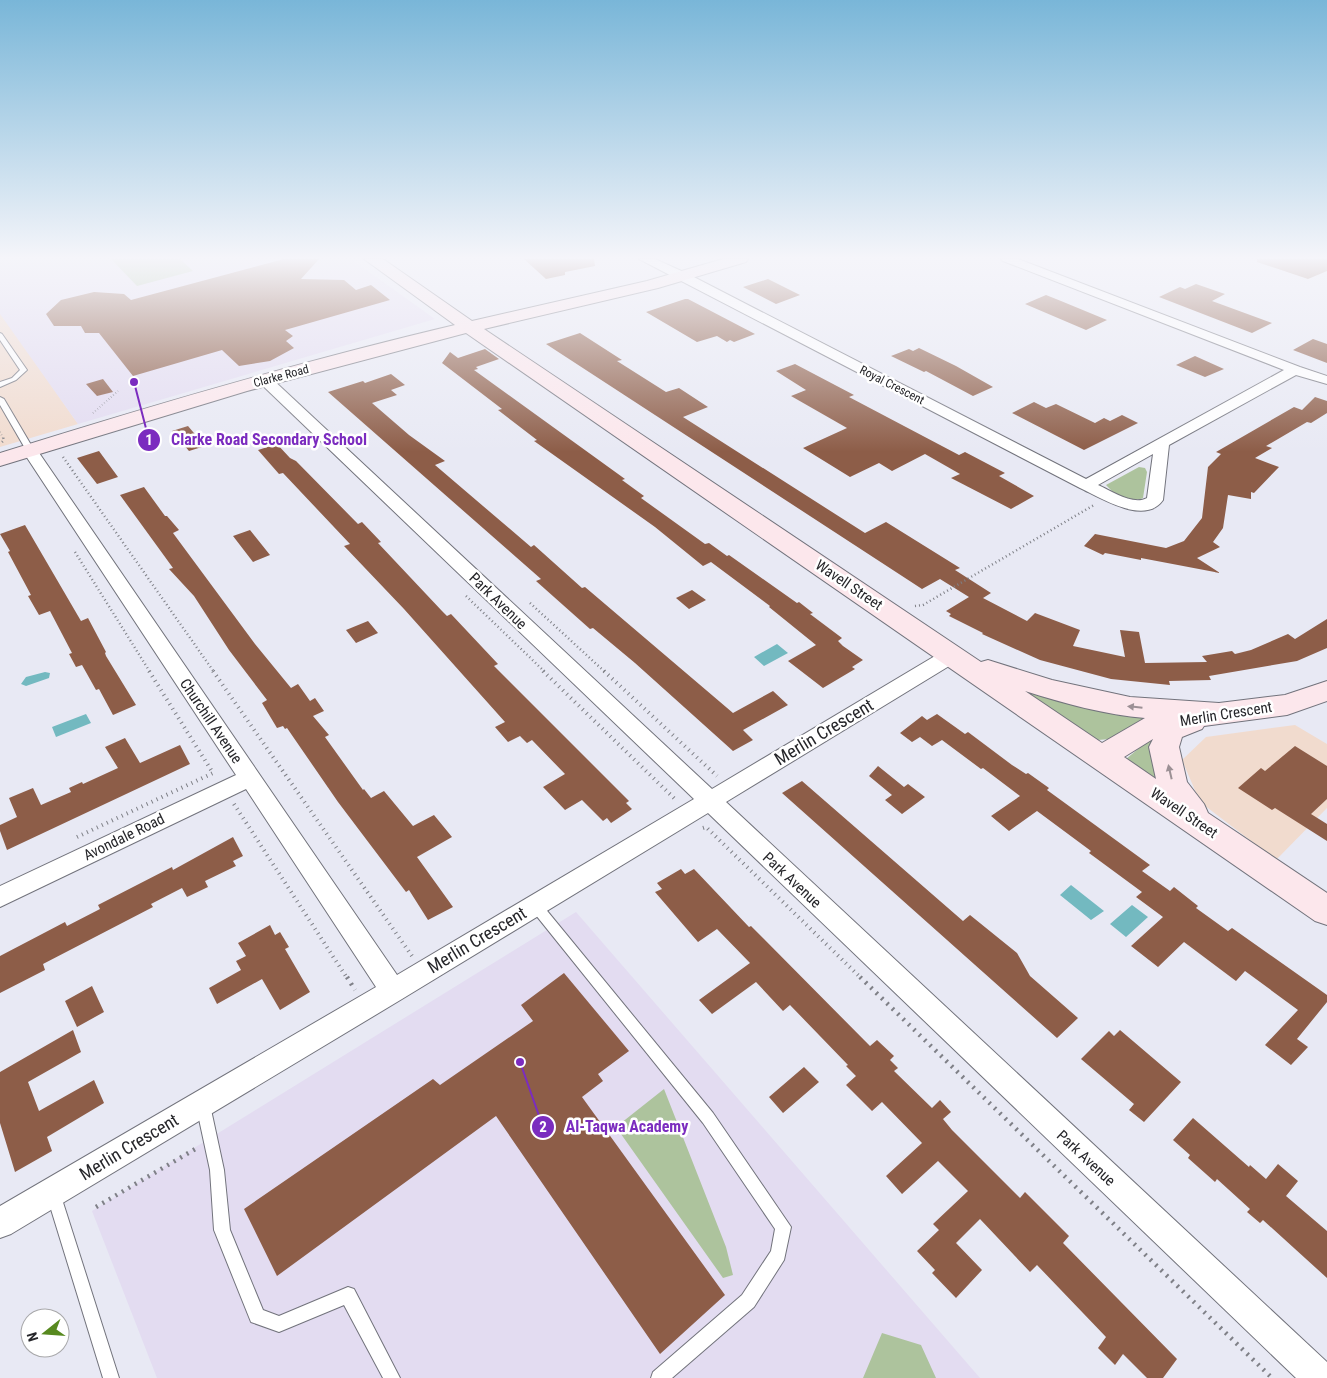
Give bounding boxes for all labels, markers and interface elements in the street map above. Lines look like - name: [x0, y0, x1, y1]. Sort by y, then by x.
- street label: Clarke Road: [252, 362, 310, 390]
- street label: Royal Crescent: [857, 363, 927, 407]
- callout: Clarke Road Secondary School: [136, 424, 377, 455]
- text: Clarke Road Secondary School: [171, 430, 367, 449]
- text: 1: [145, 431, 153, 449]
- street label: Wavell Street: [812, 556, 886, 614]
- street label: Park Avenue: [465, 569, 531, 633]
- street label: Churchill Avenue: [176, 675, 246, 767]
- street label: Merlin Crescent: [771, 694, 877, 769]
- street label: Merlin Crescent: [1179, 698, 1273, 730]
- one-way arrow: [1127, 703, 1143, 711]
- one-way arrow: [1166, 765, 1174, 780]
- street label: Wavell Street: [1147, 784, 1221, 842]
- street label: Avondale Road: [80, 810, 168, 864]
- street label: Park Avenue: [759, 848, 825, 912]
- street label: Merlin Crescent: [424, 902, 530, 977]
- street label: Merlin Crescent: [76, 1109, 182, 1184]
- callout: Al-Taqwa Academy: [531, 1111, 699, 1142]
- text: Al-Taqwa Academy: [566, 1117, 688, 1136]
- text: 2: [539, 1118, 547, 1136]
- street label: Park Avenue: [1053, 1126, 1119, 1190]
- north arrow: [20, 1308, 70, 1358]
- text: N: [24, 1330, 41, 1343]

